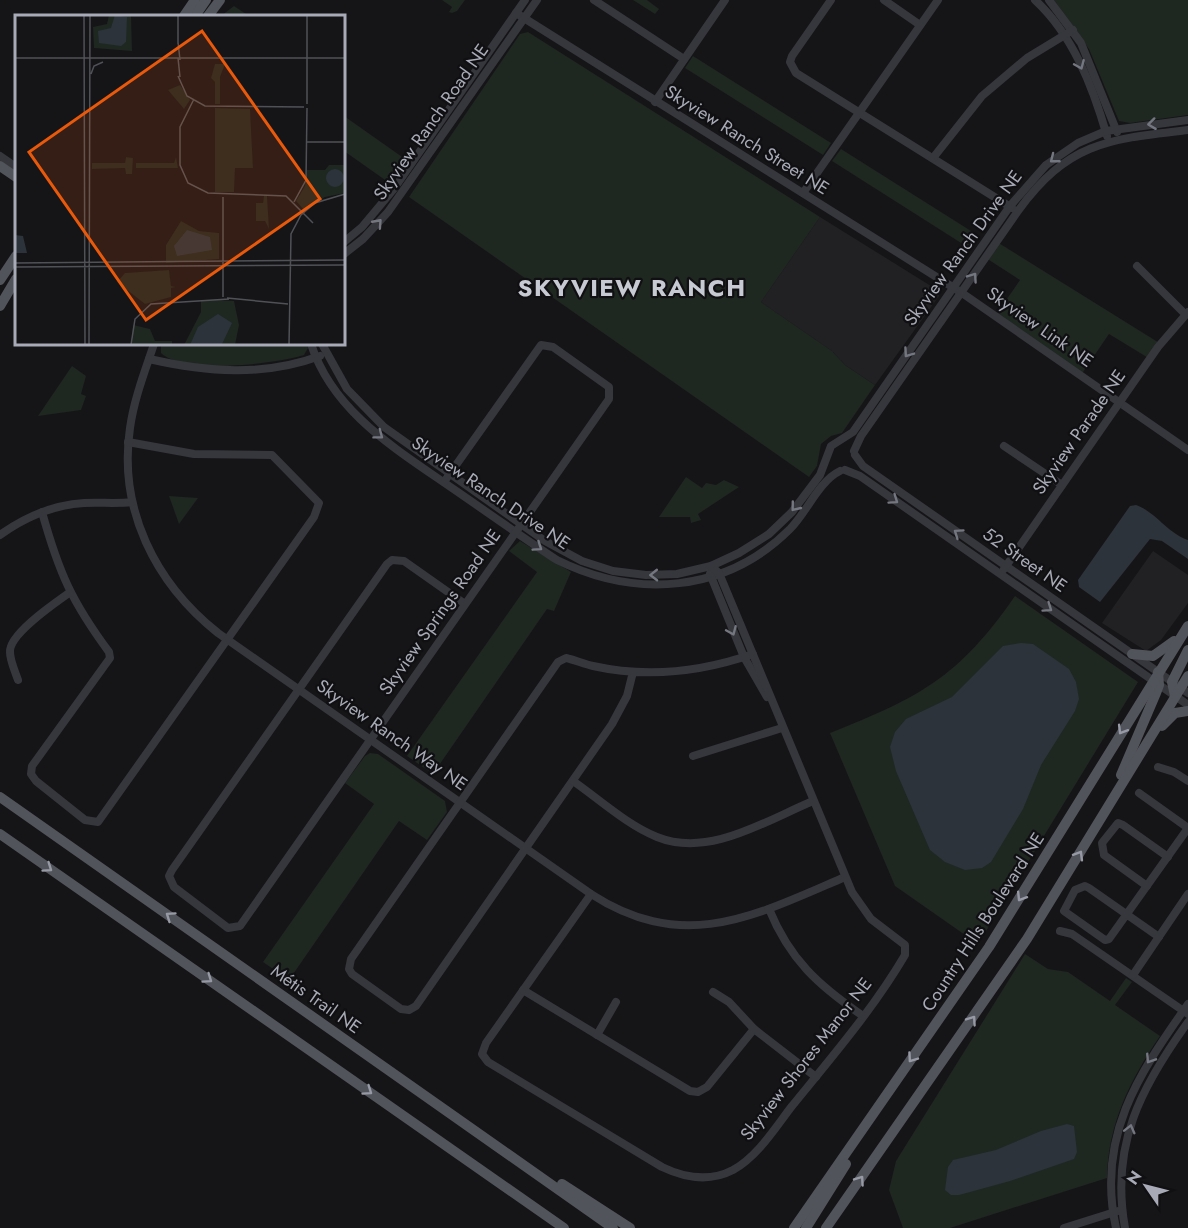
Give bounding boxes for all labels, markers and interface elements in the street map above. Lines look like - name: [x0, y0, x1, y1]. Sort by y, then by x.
- inset map: [15, 15, 345, 345]
- street label: Skyview Ranch Road NE: [367, 39, 495, 205]
- one-way arrow: [1072, 58, 1084, 69]
- street label: Skyview Ranch Street NE: [660, 79, 834, 201]
- one-way arrow: [1147, 117, 1157, 130]
- one-way arrow: [1050, 151, 1061, 162]
- street label: Skyview Ranch Drive NE: [898, 165, 1028, 331]
- one-way arrow: [371, 219, 382, 230]
- district label: SKYVIEW RANCH: [517, 270, 747, 305]
- one-way arrow: [966, 273, 977, 284]
- street label: Skyview Link NE: [981, 280, 1099, 374]
- one-way arrow: [904, 346, 915, 357]
- street label: Skyview Parade NE: [1026, 364, 1132, 500]
- one-way arrow: [372, 428, 383, 439]
- street label: Skyview Ranch Drive NE: [406, 430, 576, 556]
- one-way arrow: [888, 493, 899, 504]
- one-way arrow: [792, 500, 803, 511]
- street label: 52 Street NE: [977, 521, 1073, 599]
- street label: Skyview Springs Road NE: [373, 524, 507, 700]
- one-way arrow: [954, 529, 965, 540]
- one-way arrow: [532, 540, 543, 551]
- one-way arrow: [649, 569, 658, 581]
- one-way arrow: [1042, 600, 1053, 611]
- one-way arrow: [725, 624, 737, 635]
- street label: Skyview Ranch Way NE: [311, 673, 473, 797]
- one-way arrow: [1118, 724, 1130, 734]
- street label: Country Hills Boulevard NE: [915, 827, 1051, 1017]
- one-way arrow: [1072, 851, 1083, 861]
- one-way arrow: [41, 861, 52, 872]
- one-way arrow: [1017, 891, 1029, 901]
- one-way arrow: [165, 912, 176, 923]
- street label: Métis Trail NE: [265, 958, 367, 1040]
- one-way arrow: [201, 972, 212, 983]
- street label: Skyview Shores Manor NE: [734, 972, 878, 1146]
- one-way arrow: [965, 1016, 976, 1027]
- one-way arrow: [908, 1052, 919, 1063]
- one-way arrow: [1146, 1052, 1157, 1063]
- one-way arrow: [361, 1084, 372, 1095]
- one-way arrow: [1122, 1124, 1135, 1134]
- north arrow: [1116, 1156, 1176, 1216]
- text: N: [1121, 1166, 1147, 1189]
- one-way arrow: [853, 1176, 864, 1187]

